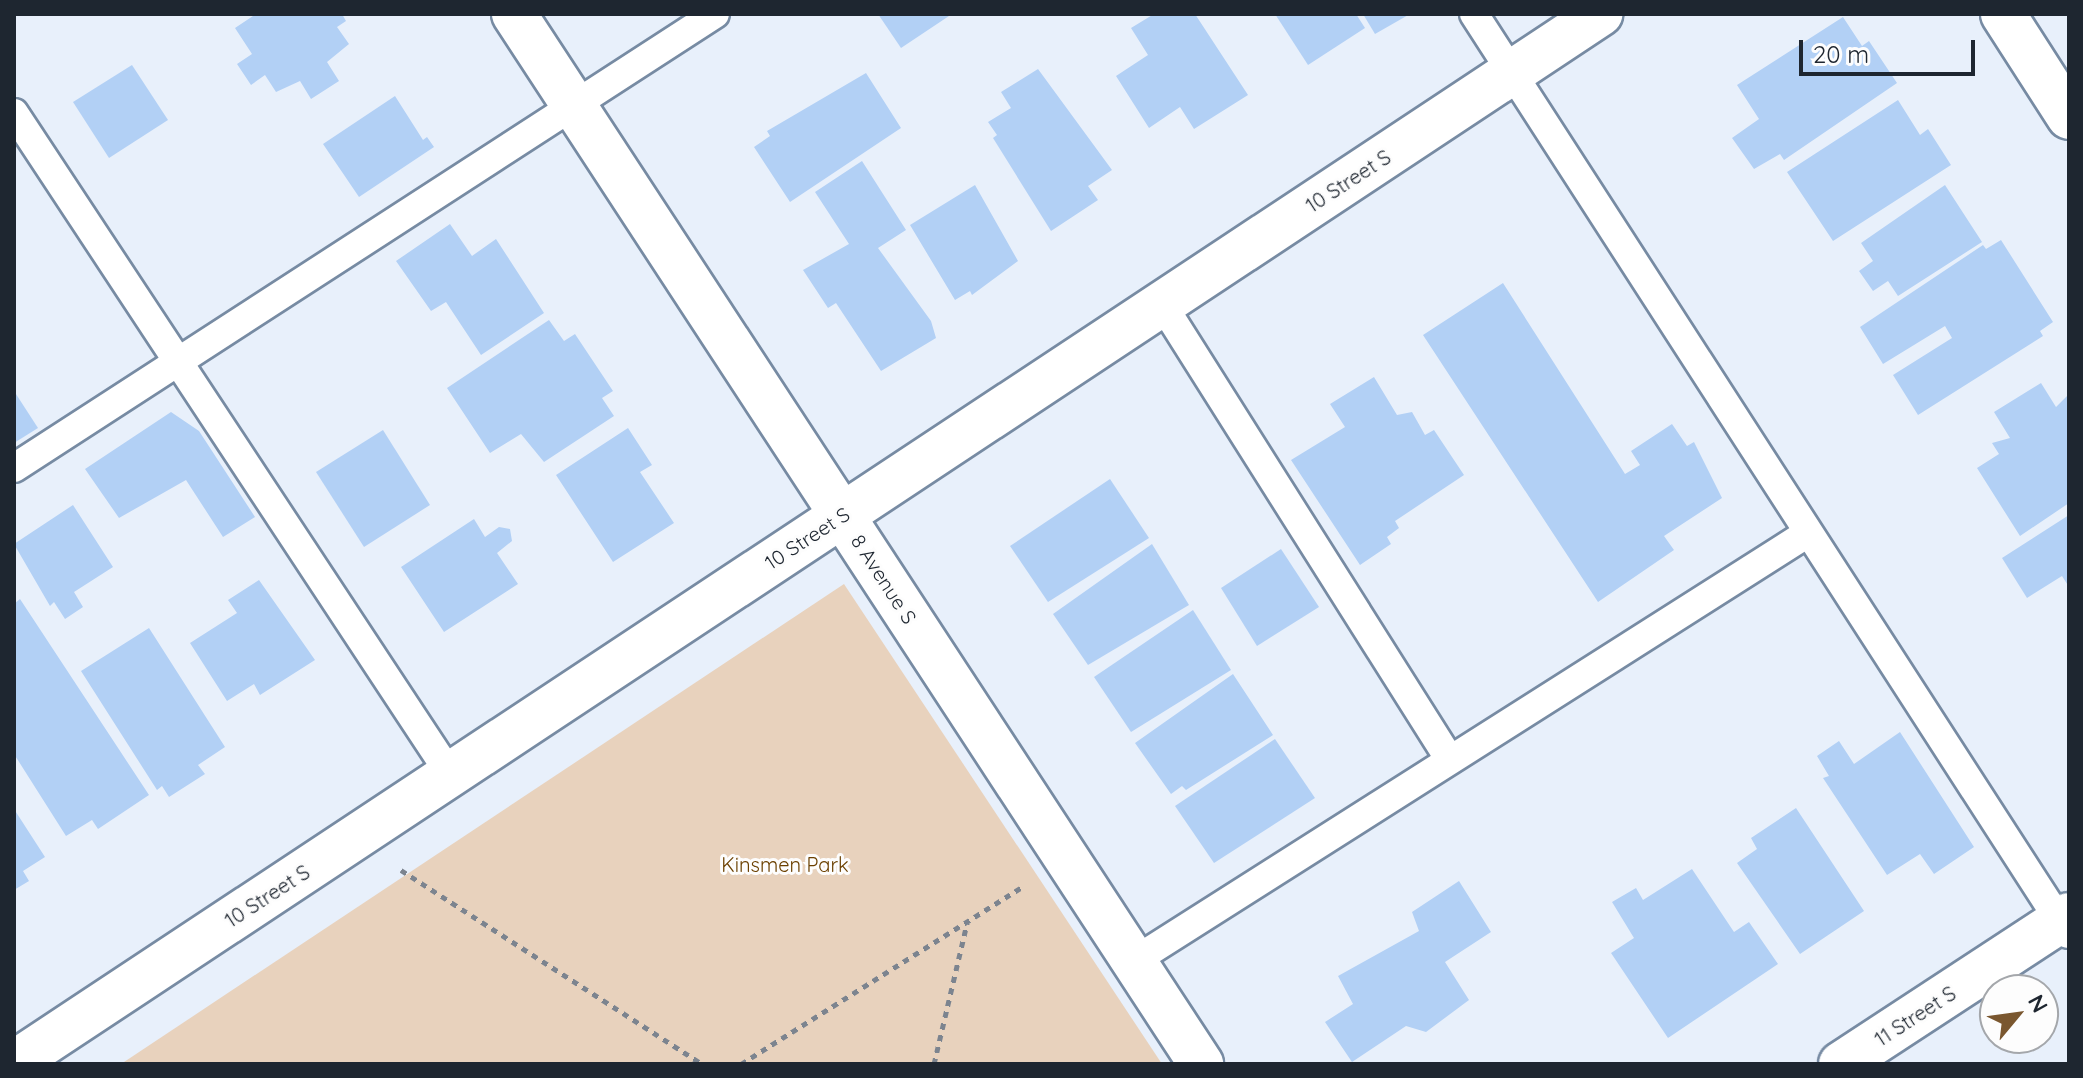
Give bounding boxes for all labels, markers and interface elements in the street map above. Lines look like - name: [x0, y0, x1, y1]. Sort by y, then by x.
- scale bar: [1803, 24, 1979, 74]
- text: 20 m: [1813, 39, 1869, 69]
- street label: 10 Street S: [1301, 145, 1395, 217]
- street label: 10 Street S: [760, 502, 854, 574]
- street label: 8 Avenue S: [846, 530, 922, 628]
- park label: Kinsmen Park: [721, 852, 849, 876]
- street label: 10 Street S: [220, 860, 314, 932]
- north arrow: [1979, 974, 2059, 1054]
- street label: 11 Street S: [1870, 981, 1960, 1051]
- text: N: [2022, 989, 2054, 1017]

